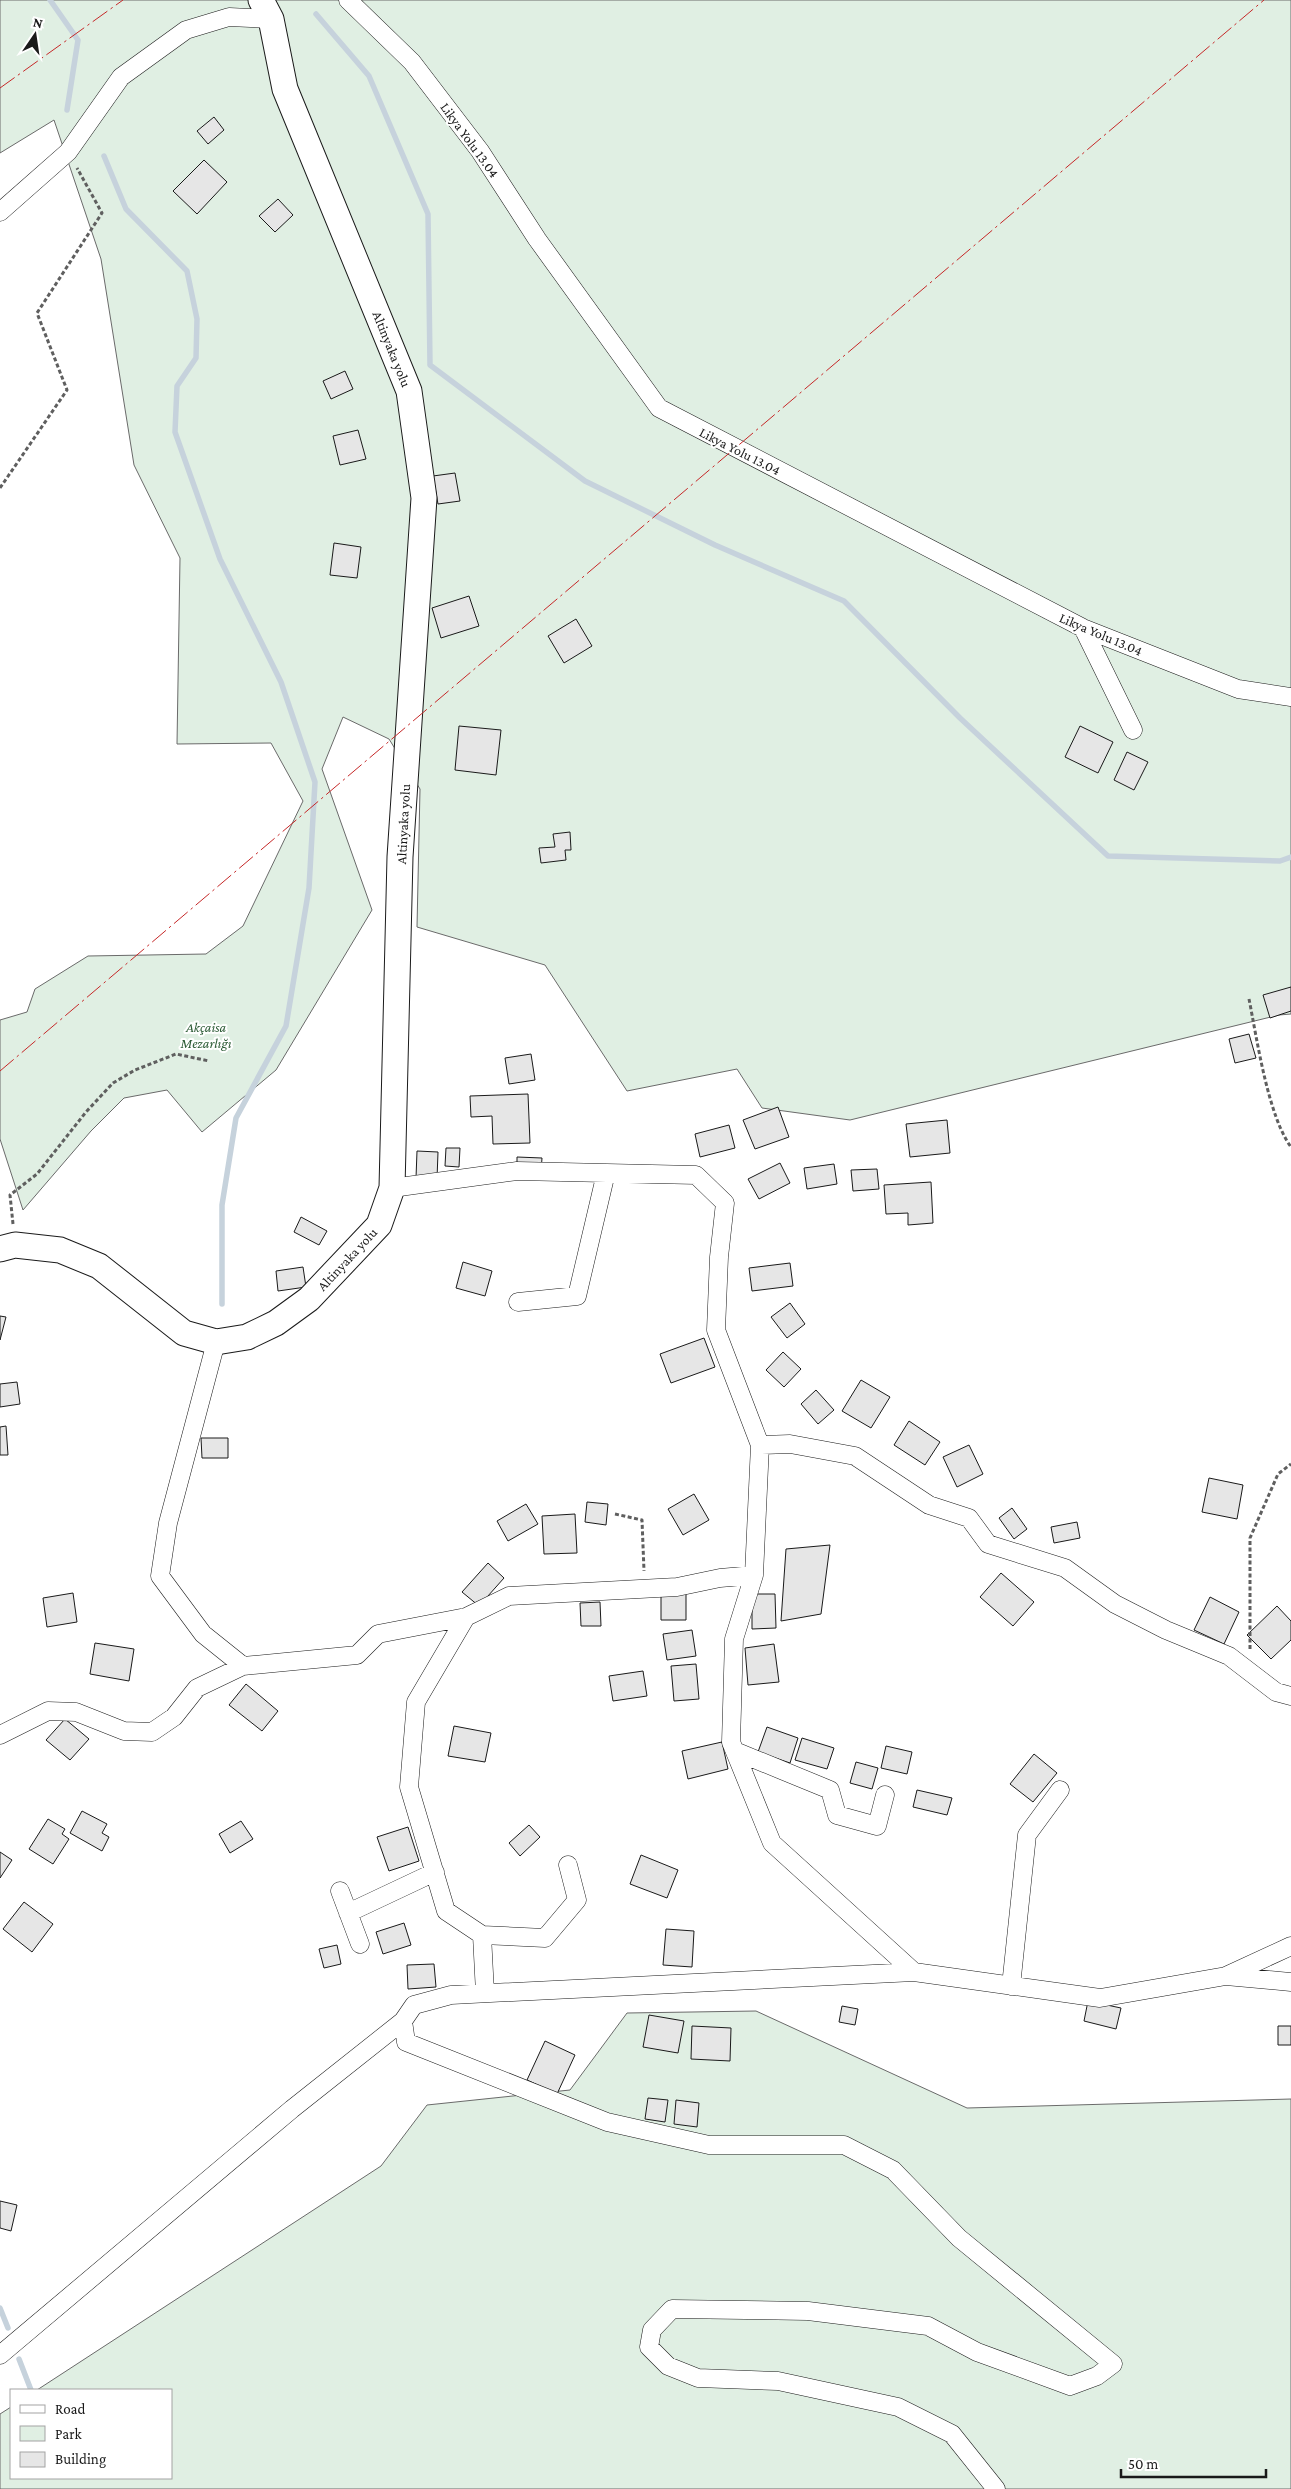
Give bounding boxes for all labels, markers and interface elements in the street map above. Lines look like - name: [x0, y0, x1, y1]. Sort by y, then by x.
- north arrow: [10, 10, 60, 60]
- text: N: [31, 13, 45, 31]
- street label: Likya Yolu 13.04: [437, 99, 503, 181]
- street label: Altinyaka yolu: [370, 309, 415, 390]
- street label: Likya Yolu 13.04: [697, 424, 783, 478]
- street label: Likya Yolu 13.04: [1057, 609, 1145, 659]
- street label: Altinyaka yolu: [393, 783, 413, 865]
- park label: Akçaisa Mezarlığı: [180, 1019, 232, 1051]
- street label: Altinyaka yolu: [314, 1224, 381, 1294]
- legend: [10, 2389, 172, 2479]
- text: Road: [55, 2401, 86, 2417]
- text: Park: [55, 2426, 82, 2442]
- scale bar: [1121, 2446, 1266, 2478]
- text: Building: [55, 2451, 106, 2468]
- text: 50 m: [1128, 2456, 1158, 2472]

